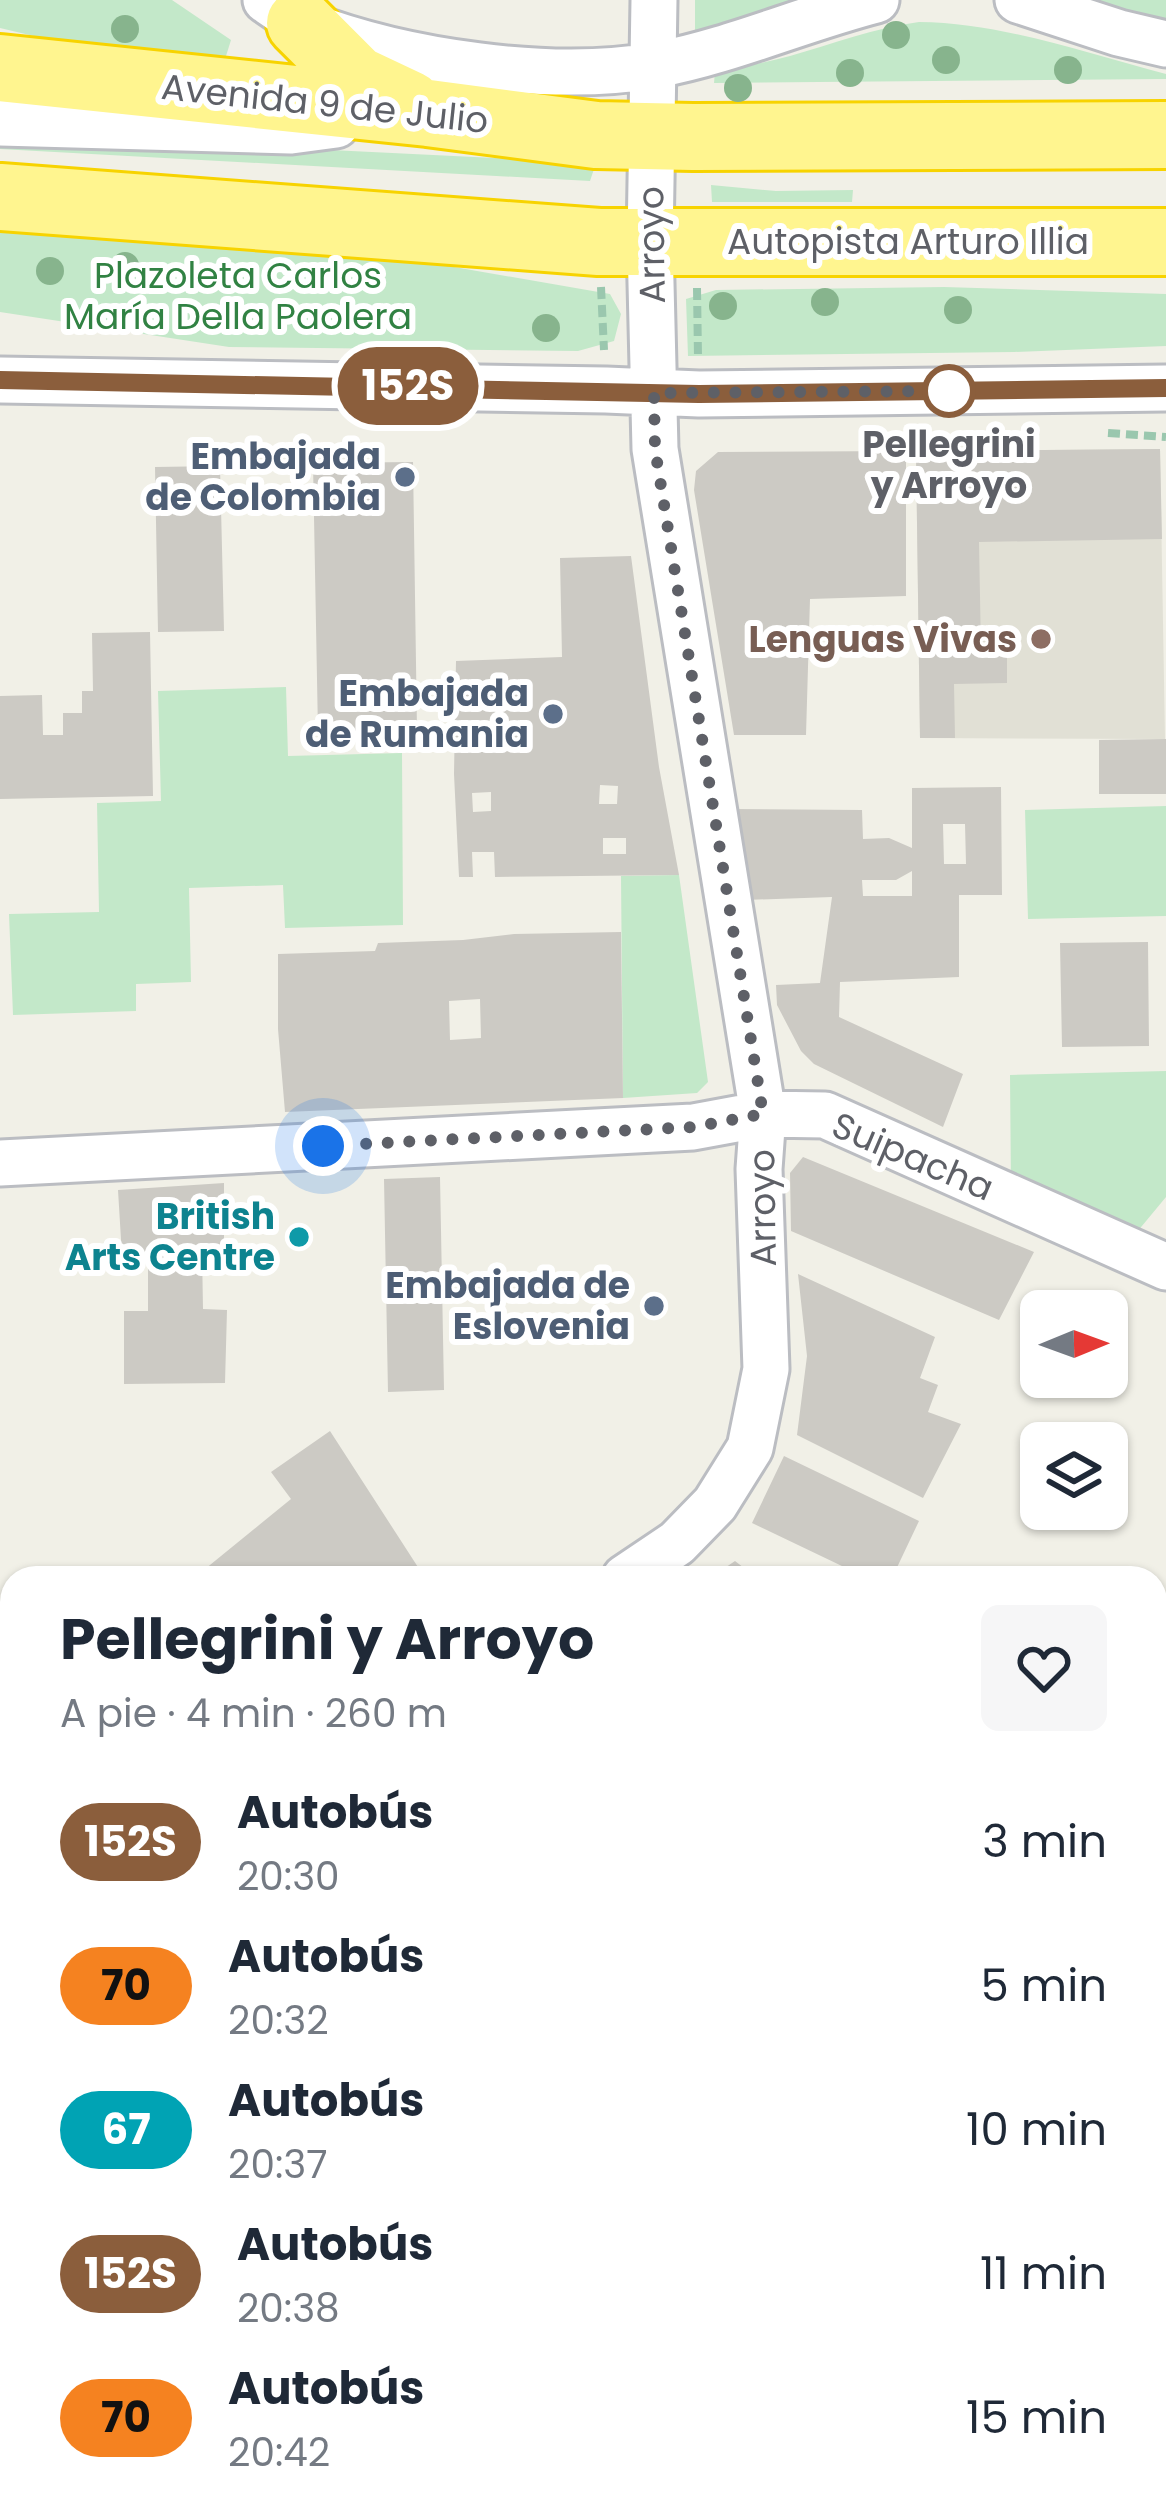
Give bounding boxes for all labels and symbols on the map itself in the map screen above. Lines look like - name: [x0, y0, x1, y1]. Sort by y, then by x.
- street label: Avenida 9 de Julio: [159, 61, 491, 146]
- street label: Arroyo: [625, 186, 678, 304]
- street label: Autopista Arturo Illia: [727, 216, 1089, 267]
- park label: Plazoleta Carlos María Della Paolera: [64, 250, 412, 342]
- line badge: 152S: [324, 347, 492, 425]
- marker: Pellegrini y Arroyo: [924, 366, 974, 416]
- place label: Pellegrini y Arroyo: [862, 419, 1036, 511]
- place label: Embajada de Colombia: [145, 431, 381, 523]
- marker: Embajada de Colombia: [392, 464, 418, 490]
- place label: Lenguas Vivas: [749, 614, 1017, 665]
- marker: Lenguas Vivas: [1028, 626, 1054, 652]
- place label: Embajada de Rumania: [305, 668, 529, 760]
- marker: Embajada de Rumania: [540, 701, 566, 727]
- street label: Suipacha: [824, 1100, 1001, 1213]
- your location: [293, 1116, 353, 1176]
- street label: Arroyo: [736, 1149, 789, 1267]
- place label: British Arts Centre: [65, 1191, 275, 1283]
- marker: British Arts Centre: [286, 1224, 312, 1250]
- place label: Embajada de Eslovenia: [385, 1260, 630, 1352]
- north arrow: [1020, 1290, 1128, 1398]
- marker: Embajada de Eslovenia: [641, 1293, 667, 1319]

